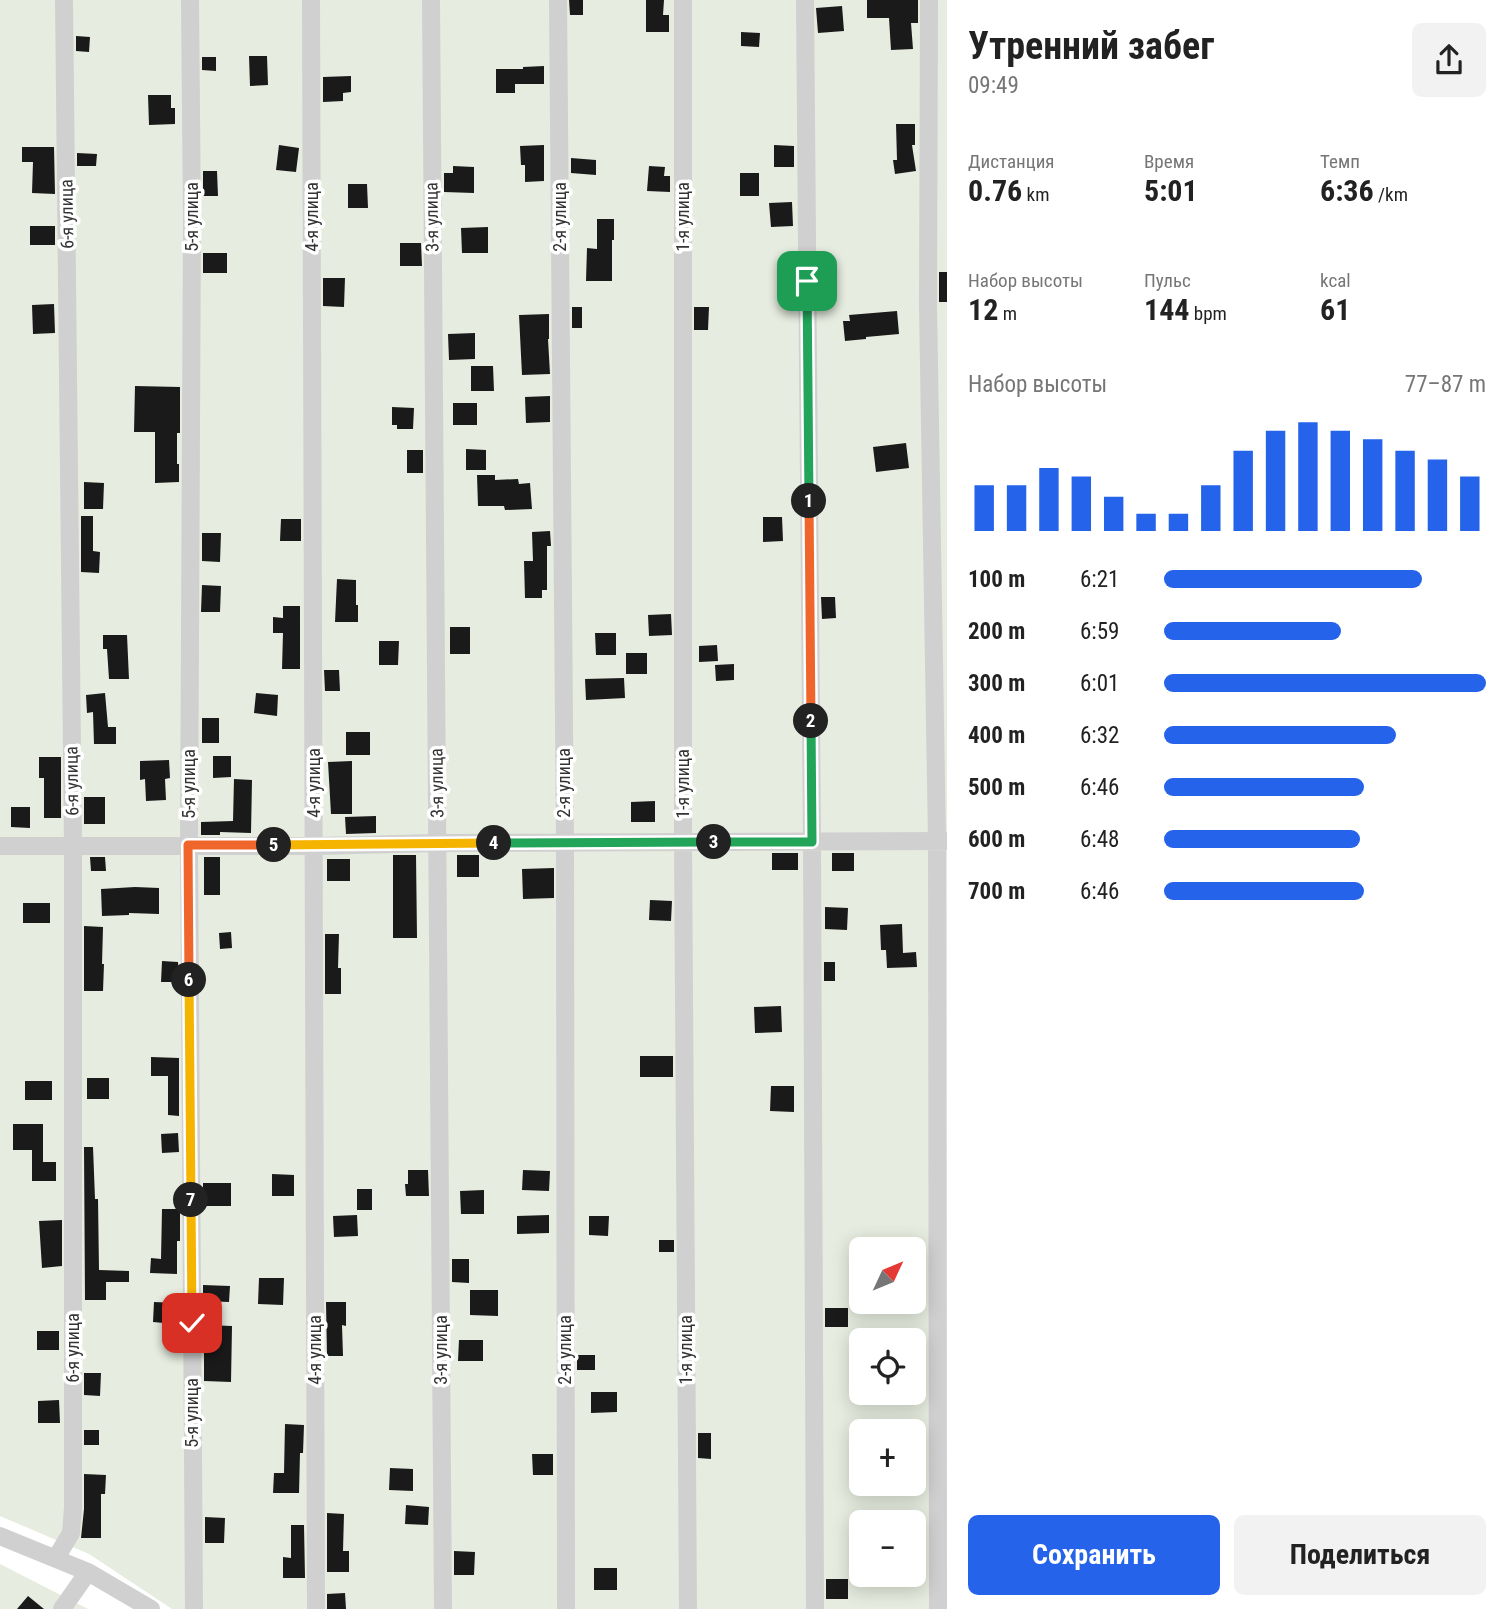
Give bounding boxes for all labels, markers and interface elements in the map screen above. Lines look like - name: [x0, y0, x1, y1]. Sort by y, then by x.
- button: share: [1412, 23, 1486, 97]
- text: Утренний забег: [968, 24, 1214, 68]
- text: 09:49: [968, 72, 1019, 99]
- text: Дистанция: [968, 150, 1055, 173]
- text: Время: [1144, 150, 1194, 173]
- text: Темп: [1320, 150, 1360, 173]
- text: 0.76: [968, 173, 1022, 208]
- text: 5:01: [1144, 173, 1198, 208]
- text: 6:36: [1320, 173, 1374, 208]
- street label: 6-я улица: [55, 179, 78, 249]
- street label: 5-я улица: [181, 182, 202, 252]
- street label: 4-я улица: [301, 182, 322, 252]
- street label: 3-я улица: [420, 182, 443, 252]
- street label: 2-я улица: [549, 182, 570, 252]
- street label: 1-я улица: [672, 182, 693, 252]
- text: km: [1022, 183, 1049, 206]
- text: /km: [1374, 183, 1408, 206]
- pin: [777, 251, 837, 311]
- icon: arrive: [788, 262, 826, 300]
- text: Набор высоты: [968, 269, 1083, 292]
- text: Пульс: [1144, 269, 1191, 292]
- text: kcal: [1320, 269, 1351, 292]
- text: 12: [968, 292, 998, 327]
- text: 144: [1144, 292, 1189, 327]
- text: 61: [1320, 292, 1350, 327]
- text: m: [998, 302, 1017, 325]
- text: bpm: [1189, 302, 1227, 325]
- text: Набор высоты: [968, 371, 1107, 398]
- text: 77–87 m: [1405, 371, 1486, 398]
- pin: 1: [792, 484, 826, 518]
- text: 1: [804, 489, 813, 512]
- text: 100 m: [968, 566, 1025, 593]
- text: 6:21: [1080, 566, 1119, 593]
- text: 200 m: [968, 618, 1025, 645]
- text: 6:59: [1080, 618, 1119, 645]
- text: 300 m: [968, 670, 1025, 697]
- text: 6:01: [1080, 670, 1119, 697]
- pin: 2: [794, 704, 828, 738]
- text: 2: [806, 709, 815, 732]
- text: 400 m: [968, 722, 1025, 749]
- text: 6:32: [1080, 722, 1119, 749]
- street label: 6-я улица: [60, 746, 83, 816]
- street label: 4-я улица: [303, 748, 324, 818]
- street label: 3-я улица: [425, 748, 448, 818]
- street label: 2-я улица: [553, 748, 574, 818]
- street label: 5-я улица: [178, 749, 199, 819]
- street label: 1-я улица: [672, 749, 693, 819]
- text: 500 m: [968, 774, 1025, 801]
- text: 6:46: [1080, 774, 1119, 801]
- pin: 3: [696, 824, 732, 860]
- pin: 4: [476, 826, 512, 860]
- text: 600 m: [968, 826, 1025, 853]
- text: 6:48: [1080, 826, 1119, 853]
- pin: 5: [256, 828, 292, 862]
- text: 3: [709, 830, 718, 853]
- text: 4: [489, 831, 498, 854]
- text: 5: [269, 833, 278, 856]
- text: 700 m: [968, 878, 1025, 905]
- text: 6:46: [1080, 878, 1119, 905]
- pin: 6: [172, 962, 206, 998]
- text: 6: [184, 968, 193, 991]
- pin: 7: [174, 1182, 208, 1218]
- text: 7: [186, 1188, 195, 1211]
- north arrow: [849, 1237, 926, 1314]
- map controls: [849, 1237, 926, 1587]
- pin: [162, 1293, 222, 1353]
- icon: check: [173, 1304, 211, 1342]
- street label: 6-я улица: [62, 1313, 83, 1383]
- street label: 4-я улица: [304, 1315, 325, 1385]
- street label: 3-я улица: [430, 1315, 451, 1385]
- street label: 2-я улица: [554, 1315, 575, 1385]
- street label: 1-я улица: [675, 1315, 696, 1385]
- button: locate: [849, 1328, 926, 1405]
- street label: 5-я улица: [181, 1378, 202, 1448]
- button: +: [849, 1419, 926, 1496]
- button: −: [849, 1510, 926, 1587]
- button: Сохранить: [968, 1515, 1220, 1595]
- button: Поделиться: [1234, 1515, 1486, 1595]

